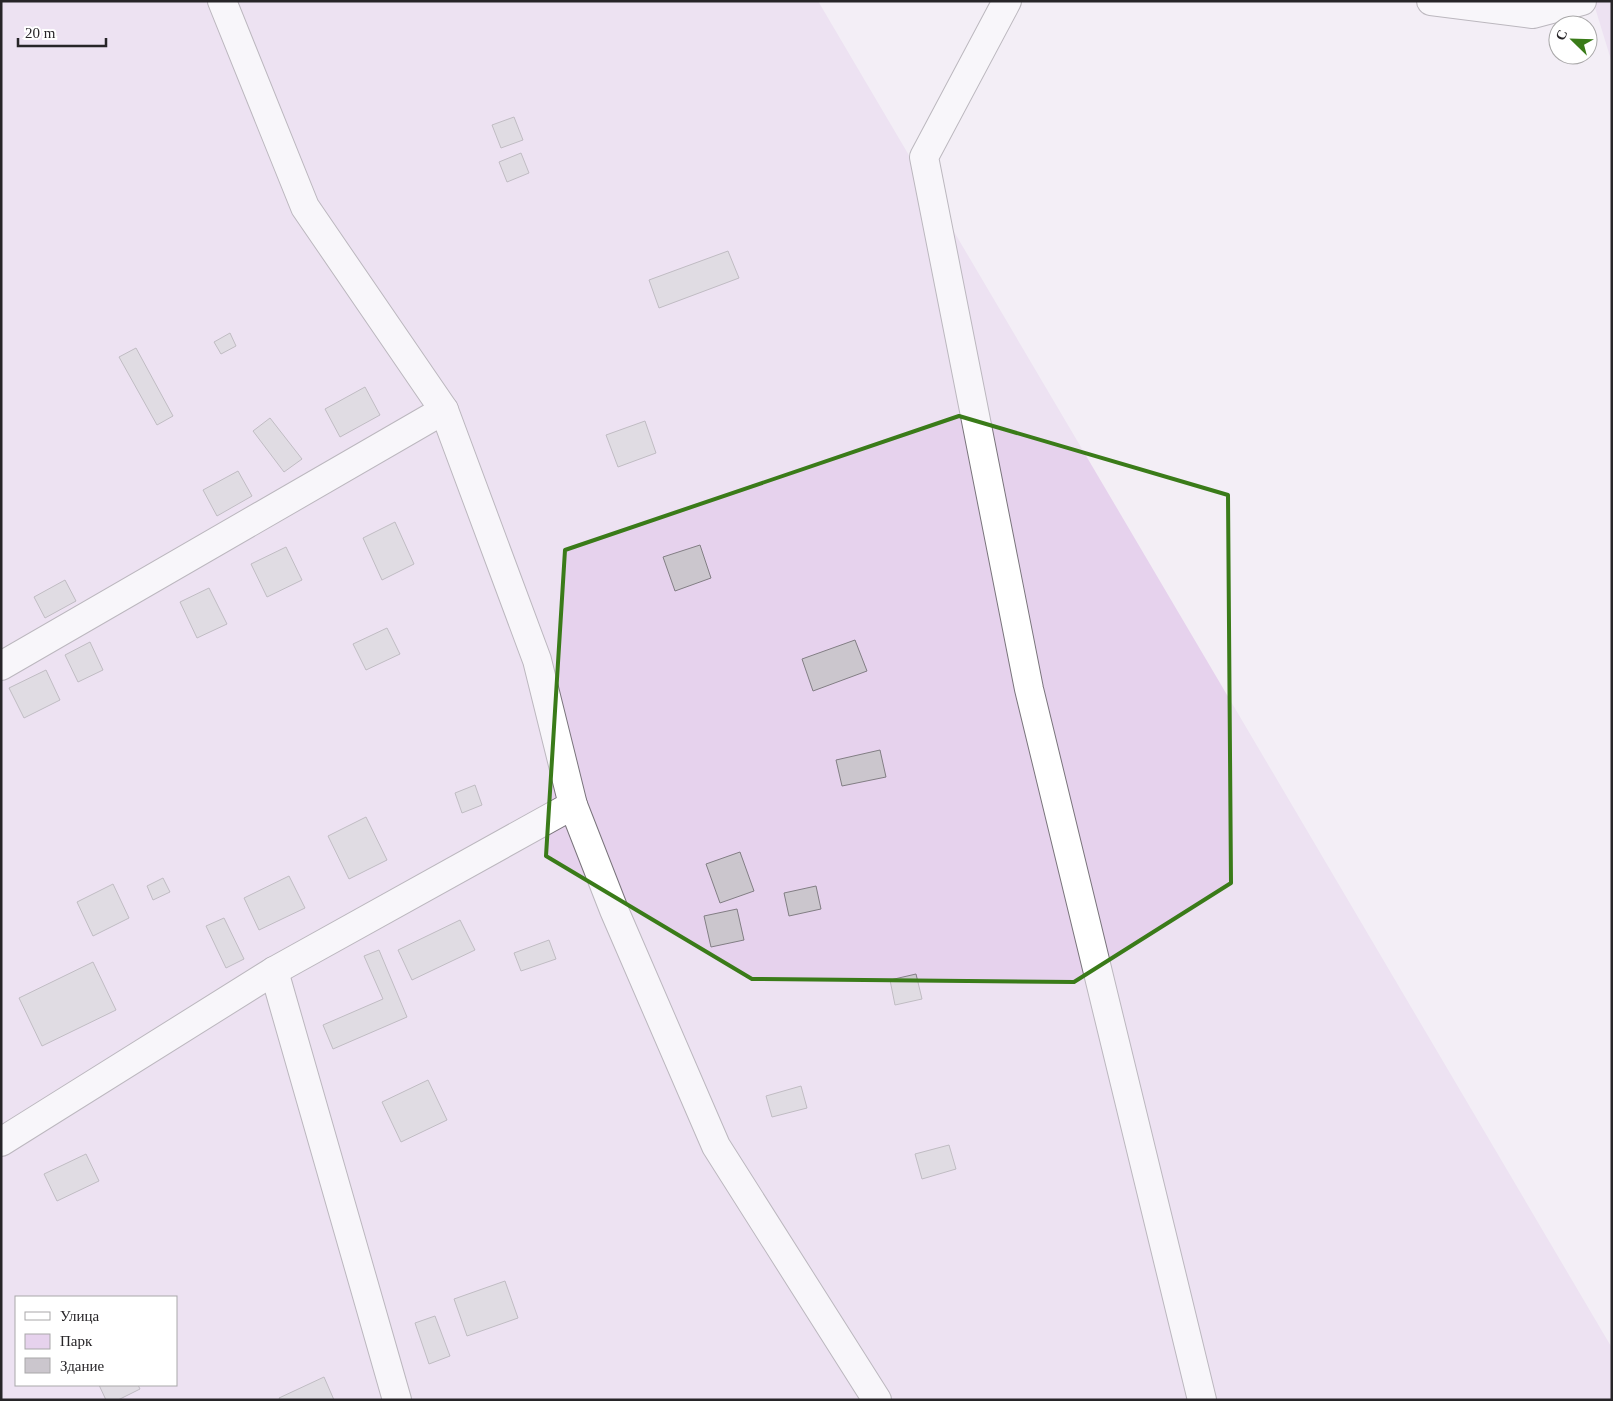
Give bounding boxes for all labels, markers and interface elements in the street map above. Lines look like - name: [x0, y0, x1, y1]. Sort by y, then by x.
- scale bar: [18, 15, 105, 47]
- north arrow: [1548, 15, 1598, 65]
- text: 20 m: [25, 25, 56, 41]
- text: С: [1553, 28, 1570, 43]
- legend: [15, 1296, 178, 1386]
- text: Улица: [60, 1308, 99, 1324]
- text: Парк: [60, 1333, 93, 1349]
- text: Здание: [60, 1358, 104, 1374]

